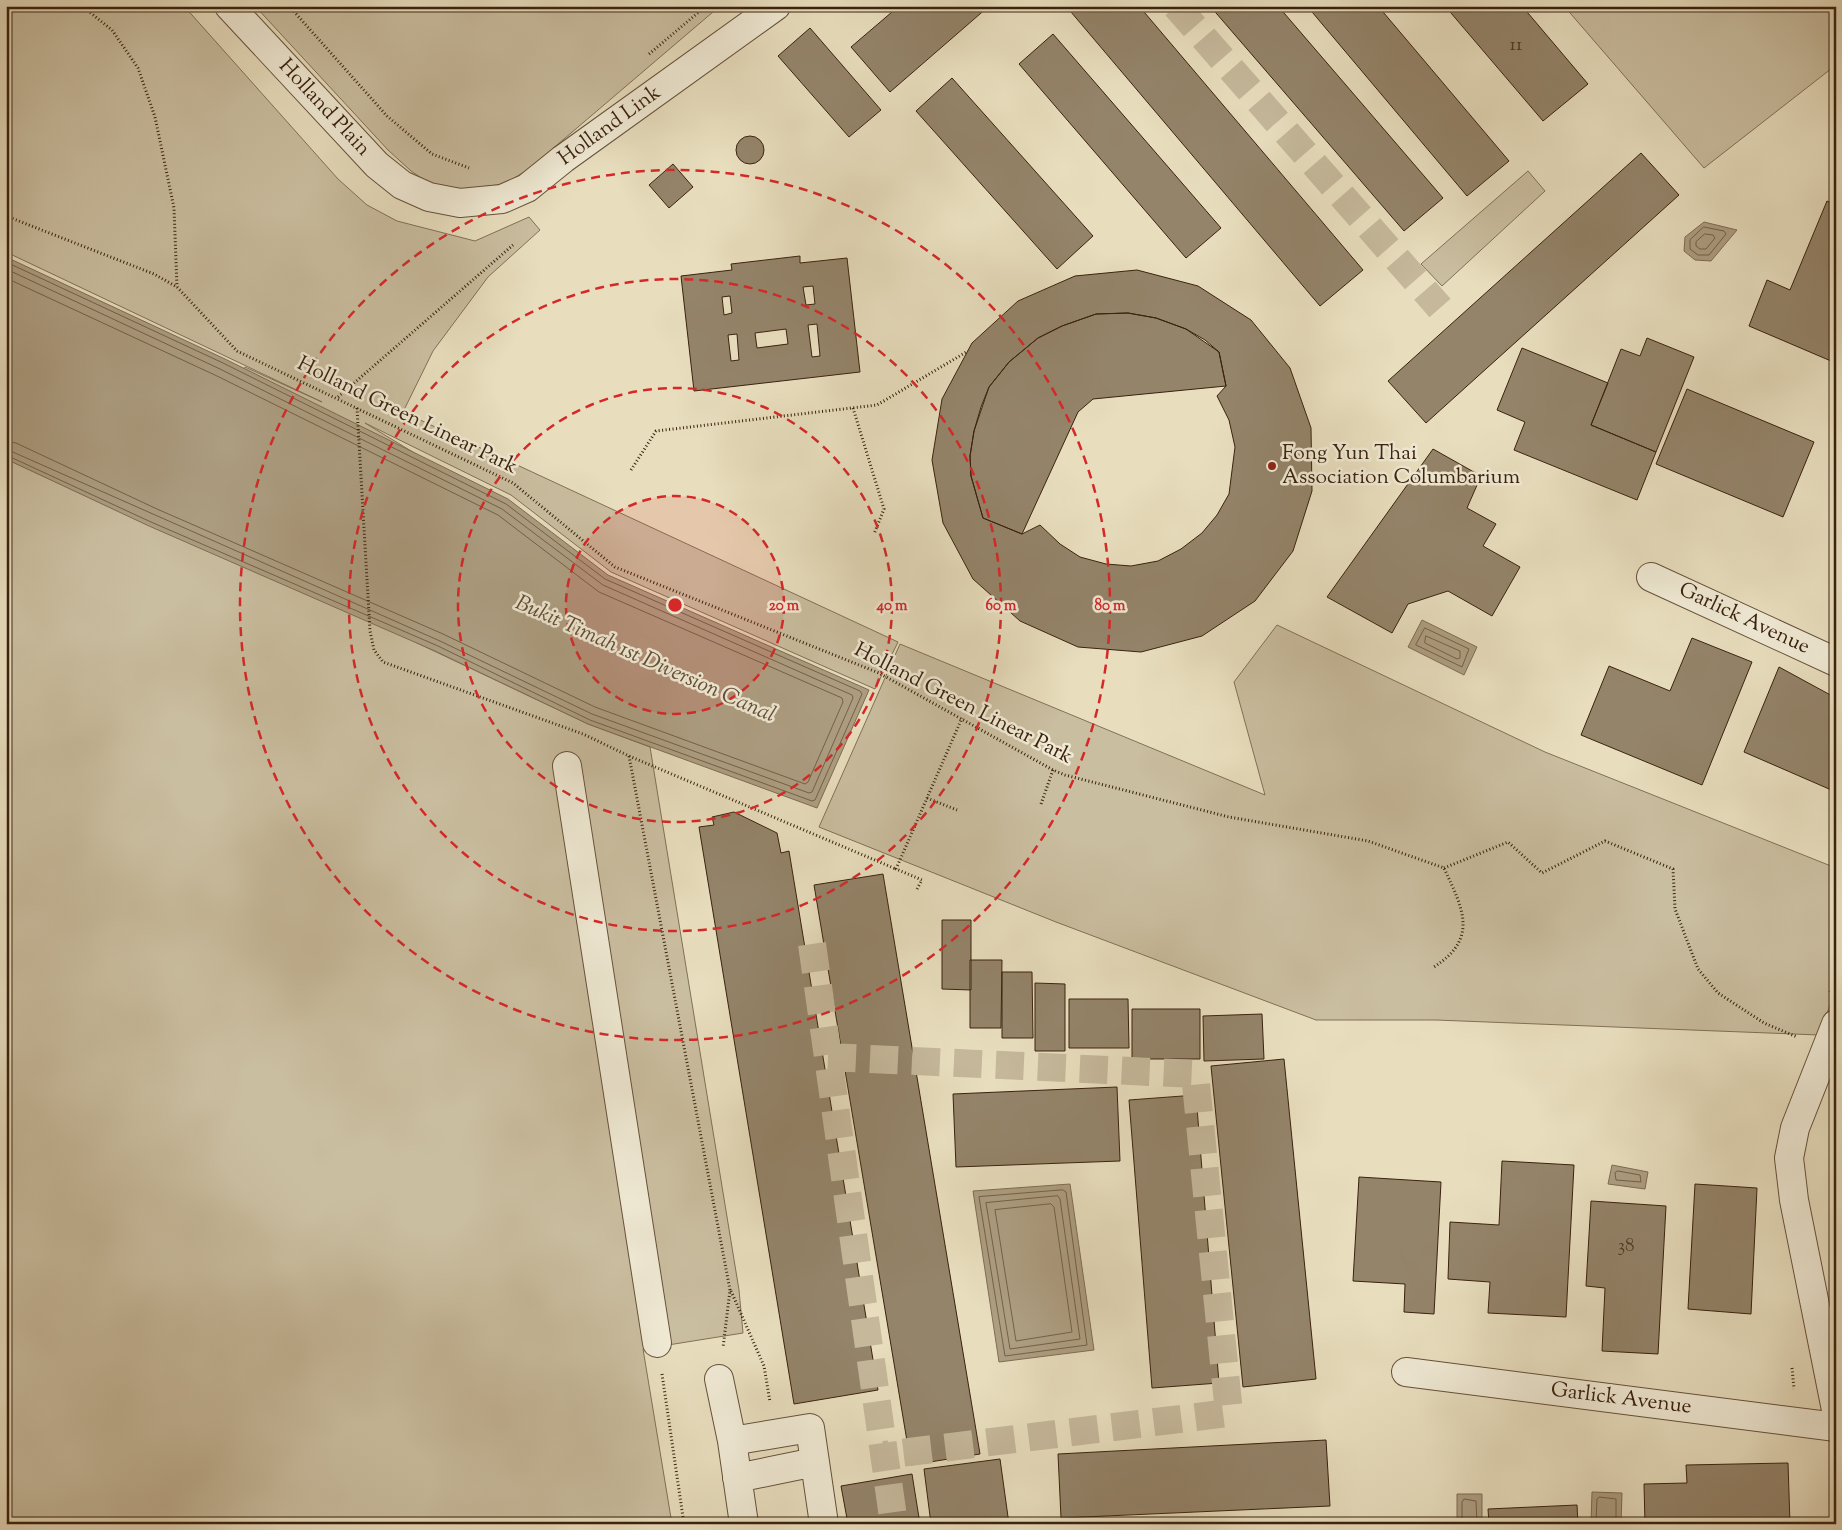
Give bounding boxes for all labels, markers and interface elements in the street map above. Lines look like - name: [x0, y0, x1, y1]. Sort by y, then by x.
- house number: 11: [1510, 32, 1523, 59]
- street label: Holland Plain: [271, 53, 377, 163]
- street label: Holland Link: [552, 78, 668, 174]
- street label: Holland Green Linear Park: [292, 349, 523, 483]
- place label: Fong Yun Thai Association Columbarium: [1282, 439, 1520, 493]
- marker: Fong Yun Thai Association Columbarium: [1266, 460, 1278, 472]
- street label: Garlick Avenue: [1674, 575, 1814, 663]
- water label: Bukit Timah 1st Diversion Canal: [510, 588, 780, 732]
- centre of rings: [666, 596, 684, 614]
- text: 20 m: [769, 596, 800, 617]
- text: 40 m: [876, 596, 908, 617]
- text: 60 m: [986, 596, 1017, 617]
- text: 80 m: [1094, 596, 1126, 617]
- street label: Holland Green Linear Park: [848, 636, 1078, 773]
- house number: 38: [1617, 1233, 1635, 1260]
- street label: Garlick Avenue: [1549, 1375, 1693, 1423]

